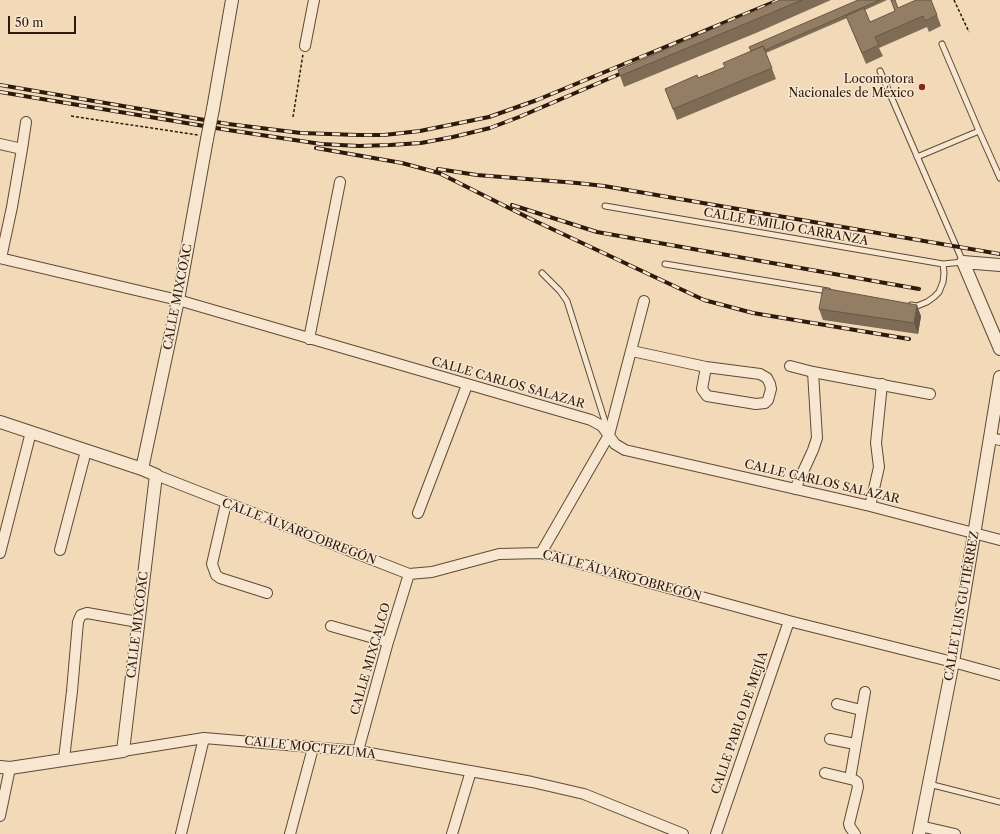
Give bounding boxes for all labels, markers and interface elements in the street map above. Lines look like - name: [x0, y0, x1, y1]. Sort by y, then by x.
- scale bar: [10, 8, 78, 34]
- text: 50 m: [15, 15, 44, 30]
- place label: Locomotora Nacionales de México: [789, 73, 914, 101]
- marker: Locomotora Nacionales de México: [917, 82, 927, 92]
- street label: CALLE EMILIO CARRANZA: [702, 205, 870, 249]
- street label: CALLE MIXCOAC: [161, 243, 195, 351]
- street label: CALLE CARLOS SALAZAR: [430, 354, 586, 412]
- street label: CALLE CARLOS SALAZAR: [743, 457, 901, 507]
- street label: CALLE ÁLVARO OBREGÓN: [220, 496, 378, 568]
- street label: CALLE LUIS GUTIÉRREZ: [942, 530, 982, 682]
- street label: CALLE ÁLVARO OBREGÓN: [541, 548, 703, 604]
- street label: CALLE MIXCOAC: [124, 571, 152, 679]
- street label: CALLE MIXCALCO: [348, 601, 394, 717]
- street label: CALLE PABLO DE MEJÍA: [709, 650, 771, 796]
- street label: CALLE MOCTEZUMA: [244, 734, 376, 762]

